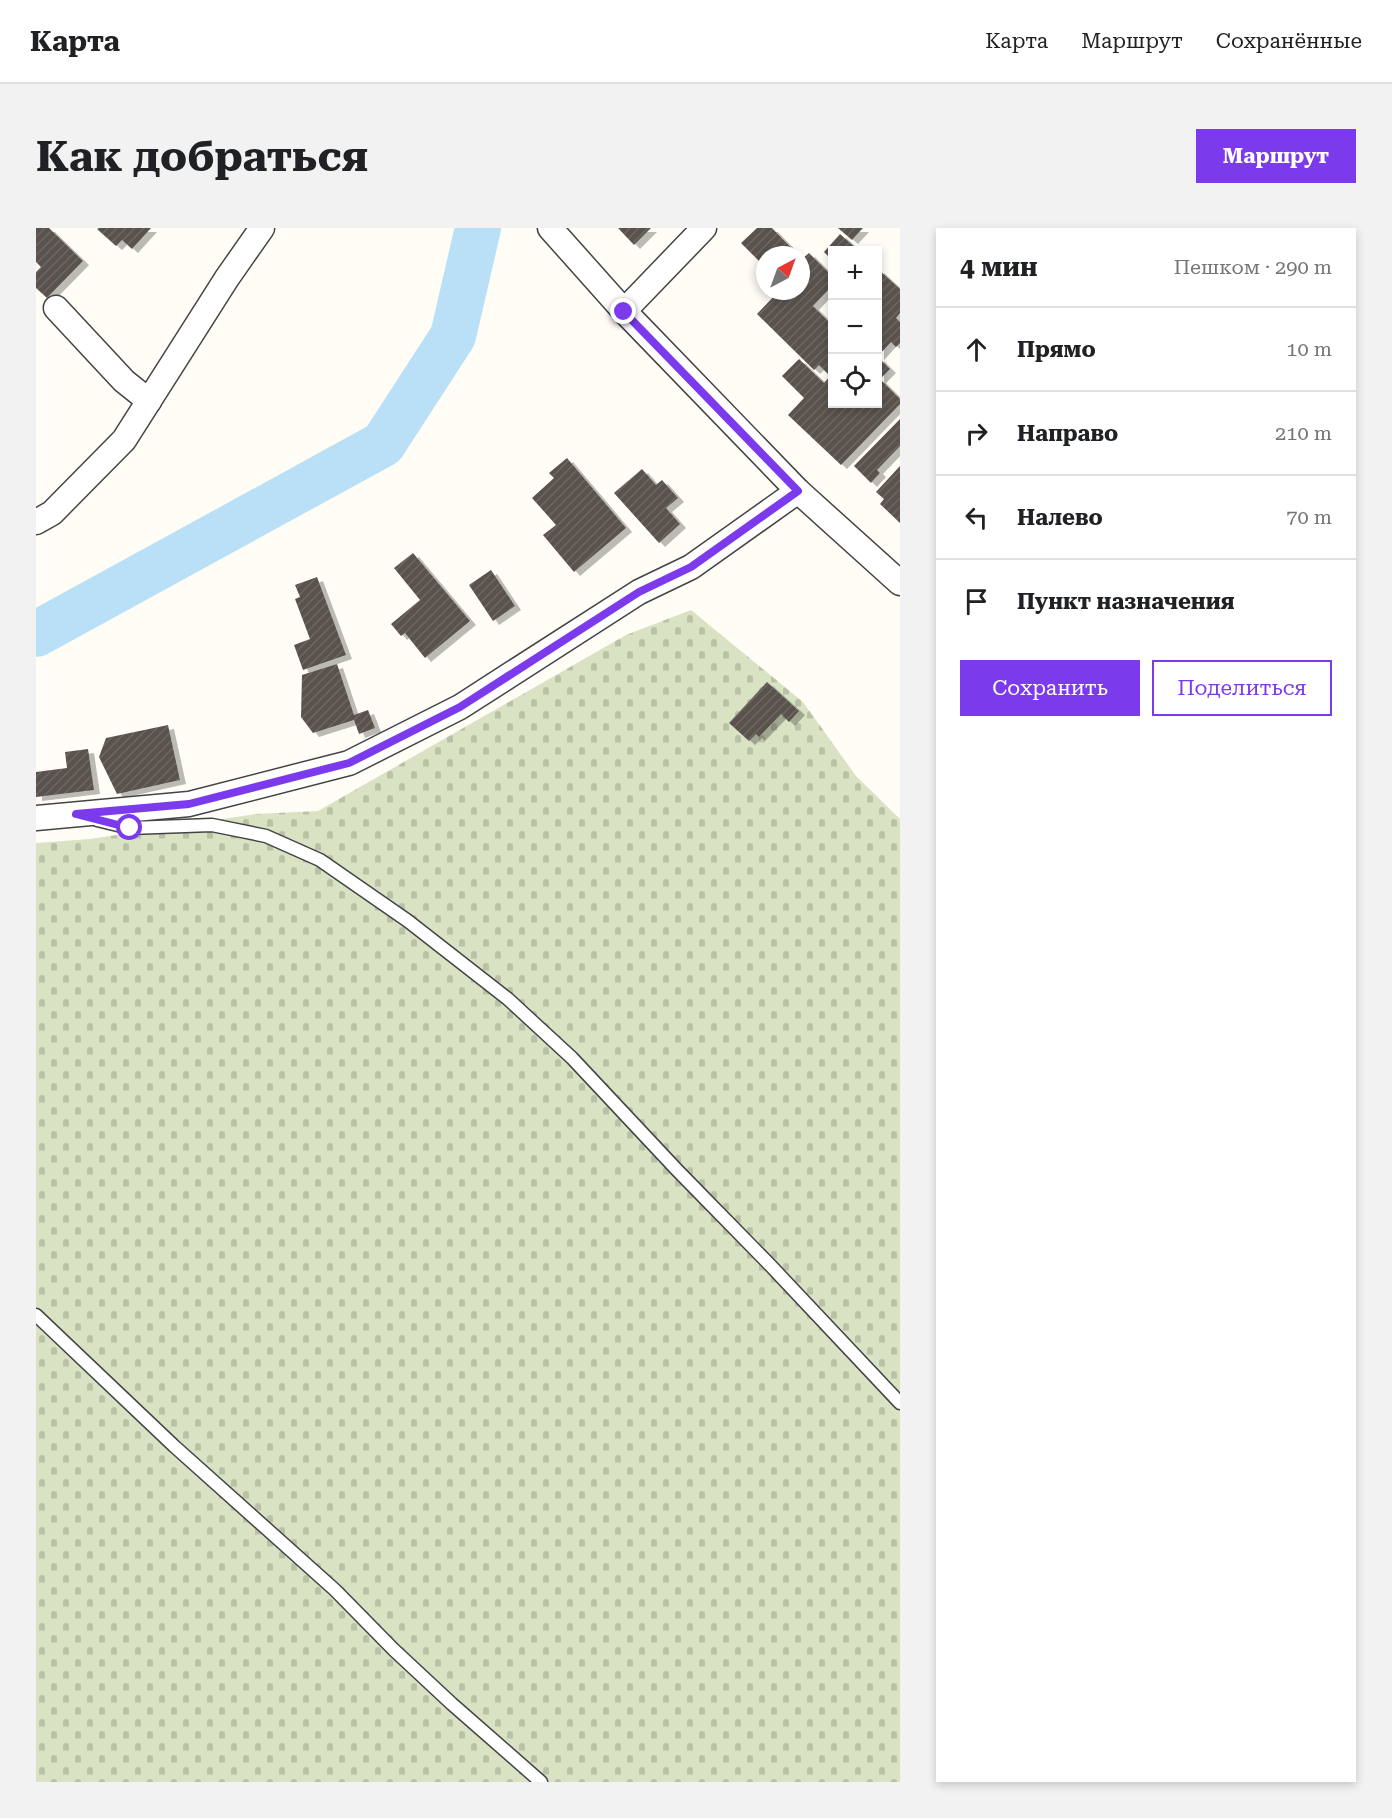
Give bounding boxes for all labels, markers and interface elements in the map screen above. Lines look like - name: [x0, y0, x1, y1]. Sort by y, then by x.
- text: Карта: [30, 25, 120, 58]
- text: Карта: [985, 29, 1048, 53]
- text: Маршрут: [1081, 29, 1183, 53]
- text: Сохранённые: [1216, 29, 1362, 53]
- button: Маршрут: [1196, 129, 1356, 183]
- text: Как добраться: [36, 132, 368, 181]
- north arrow: [756, 246, 810, 300]
- map controls: [828, 246, 882, 408]
- button: +: [828, 246, 882, 300]
- text: 4 мин: [960, 252, 1038, 282]
- text: Пешком · 290 m: [1174, 255, 1332, 279]
- route end: [610, 298, 636, 324]
- button: −: [828, 300, 882, 354]
- icon: ahead: [960, 333, 993, 366]
- text: Прямо: [1017, 337, 1096, 362]
- text: 10 m: [1286, 337, 1332, 361]
- button: locate: [828, 354, 882, 408]
- icon: right: [960, 417, 993, 450]
- text: Направо: [1017, 421, 1118, 446]
- text: 210 m: [1275, 421, 1332, 445]
- icon: left: [960, 501, 993, 534]
- text: Налево: [1017, 505, 1103, 530]
- text: 70 m: [1286, 505, 1332, 529]
- icon: arrive: [960, 585, 993, 618]
- text: Пункт назначения: [1017, 589, 1235, 614]
- button: Сохранить: [960, 660, 1140, 716]
- button: Поделиться: [1152, 660, 1332, 716]
- route start: [116, 814, 142, 840]

